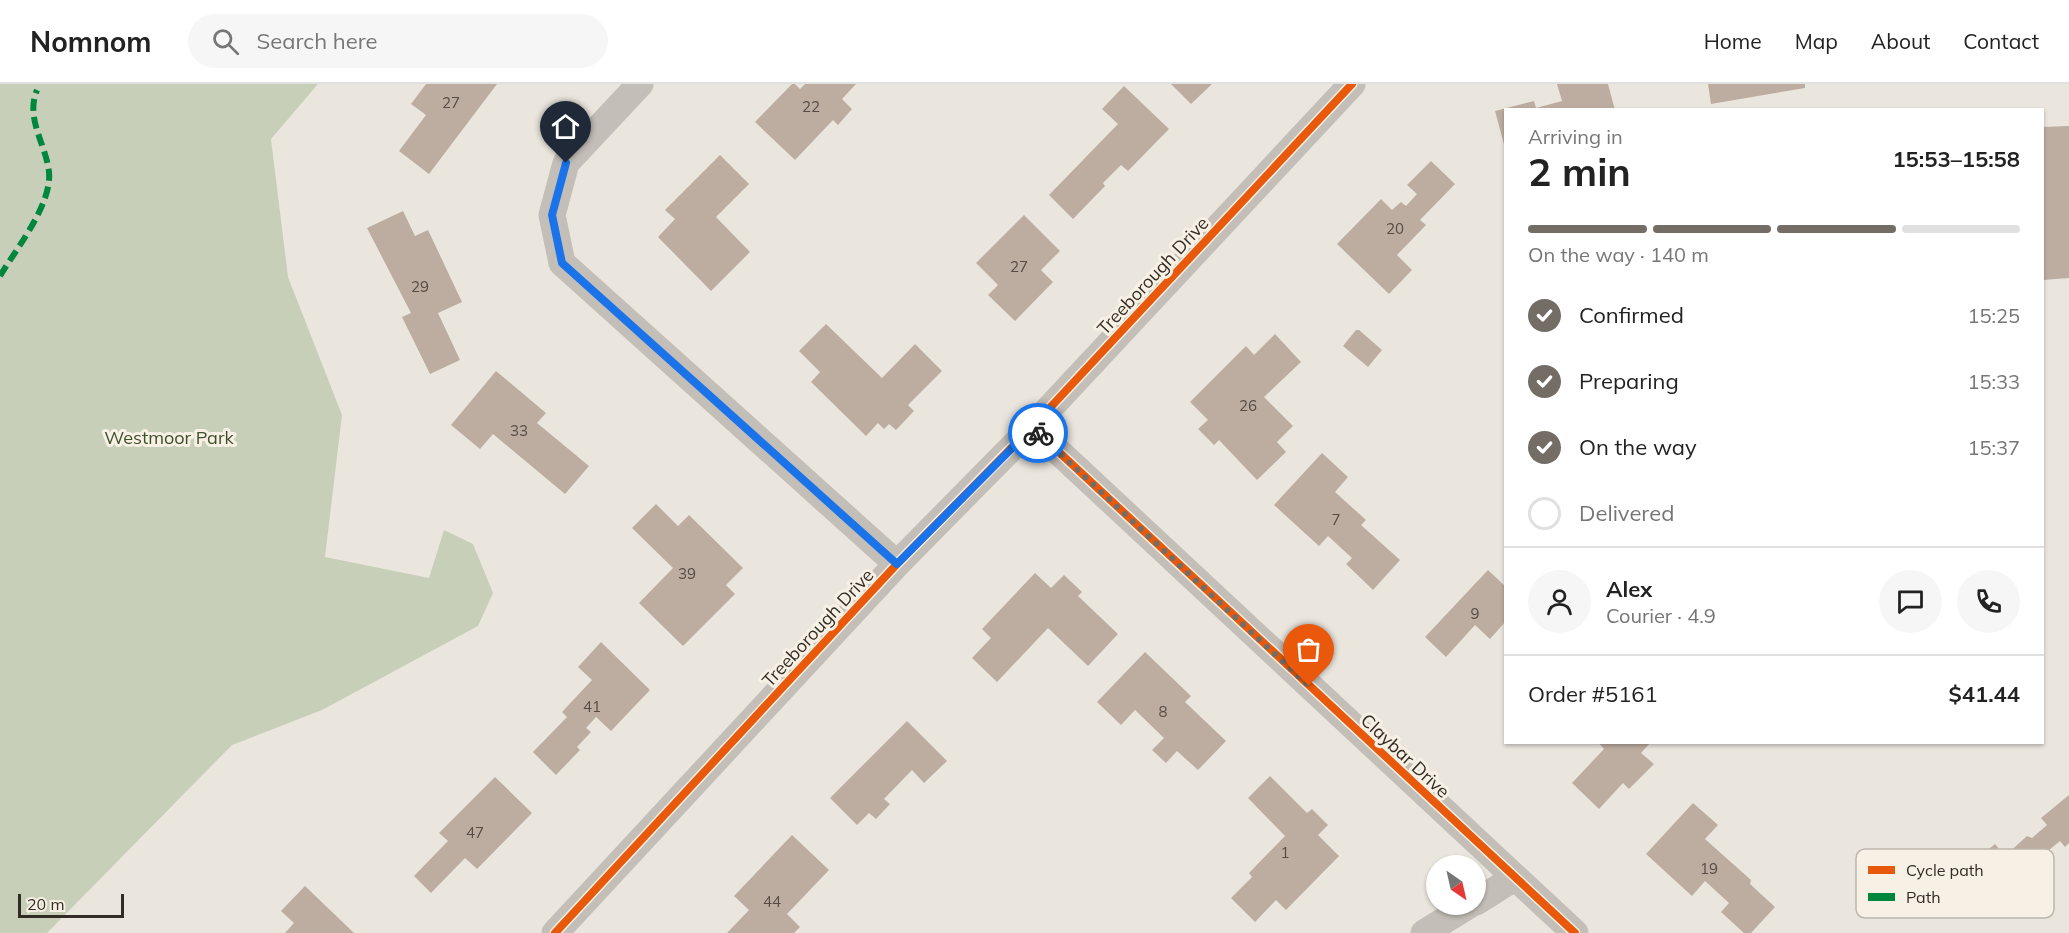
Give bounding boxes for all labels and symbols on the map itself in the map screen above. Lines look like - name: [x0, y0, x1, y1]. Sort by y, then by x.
- house number: 27: [442, 93, 460, 112]
- house number: 22: [802, 97, 820, 116]
- pin: [540, 101, 591, 163]
- street label: Treeborough Drive: [1092, 212, 1213, 340]
- house number: 20: [1386, 219, 1404, 238]
- house number: 27: [1010, 257, 1028, 276]
- house number: 29: [411, 277, 429, 296]
- house number: 26: [1239, 396, 1257, 415]
- courier: [1008, 403, 1068, 463]
- house number: 33: [510, 421, 528, 440]
- park label: Westmoor Park: [104, 426, 234, 449]
- house number: 7: [1331, 510, 1341, 529]
- house number: 39: [678, 564, 696, 583]
- street label: Treeborough Drive: [757, 564, 878, 692]
- house number: 9: [1470, 604, 1480, 623]
- pin: [1283, 624, 1334, 686]
- house number: 41: [583, 697, 601, 716]
- house number: 8: [1158, 702, 1168, 721]
- street label: Claybar Drive: [1356, 709, 1455, 803]
- house number: 47: [466, 823, 484, 842]
- house number: 1: [1280, 843, 1290, 862]
- legend: [1856, 849, 2054, 918]
- north arrow: [1426, 855, 1486, 915]
- house number: 19: [1700, 859, 1718, 878]
- text: Cycle path: [1906, 860, 1984, 880]
- text: Path: [1906, 887, 1941, 907]
- scale bar: [18, 891, 124, 918]
- house number: 44: [763, 892, 781, 911]

